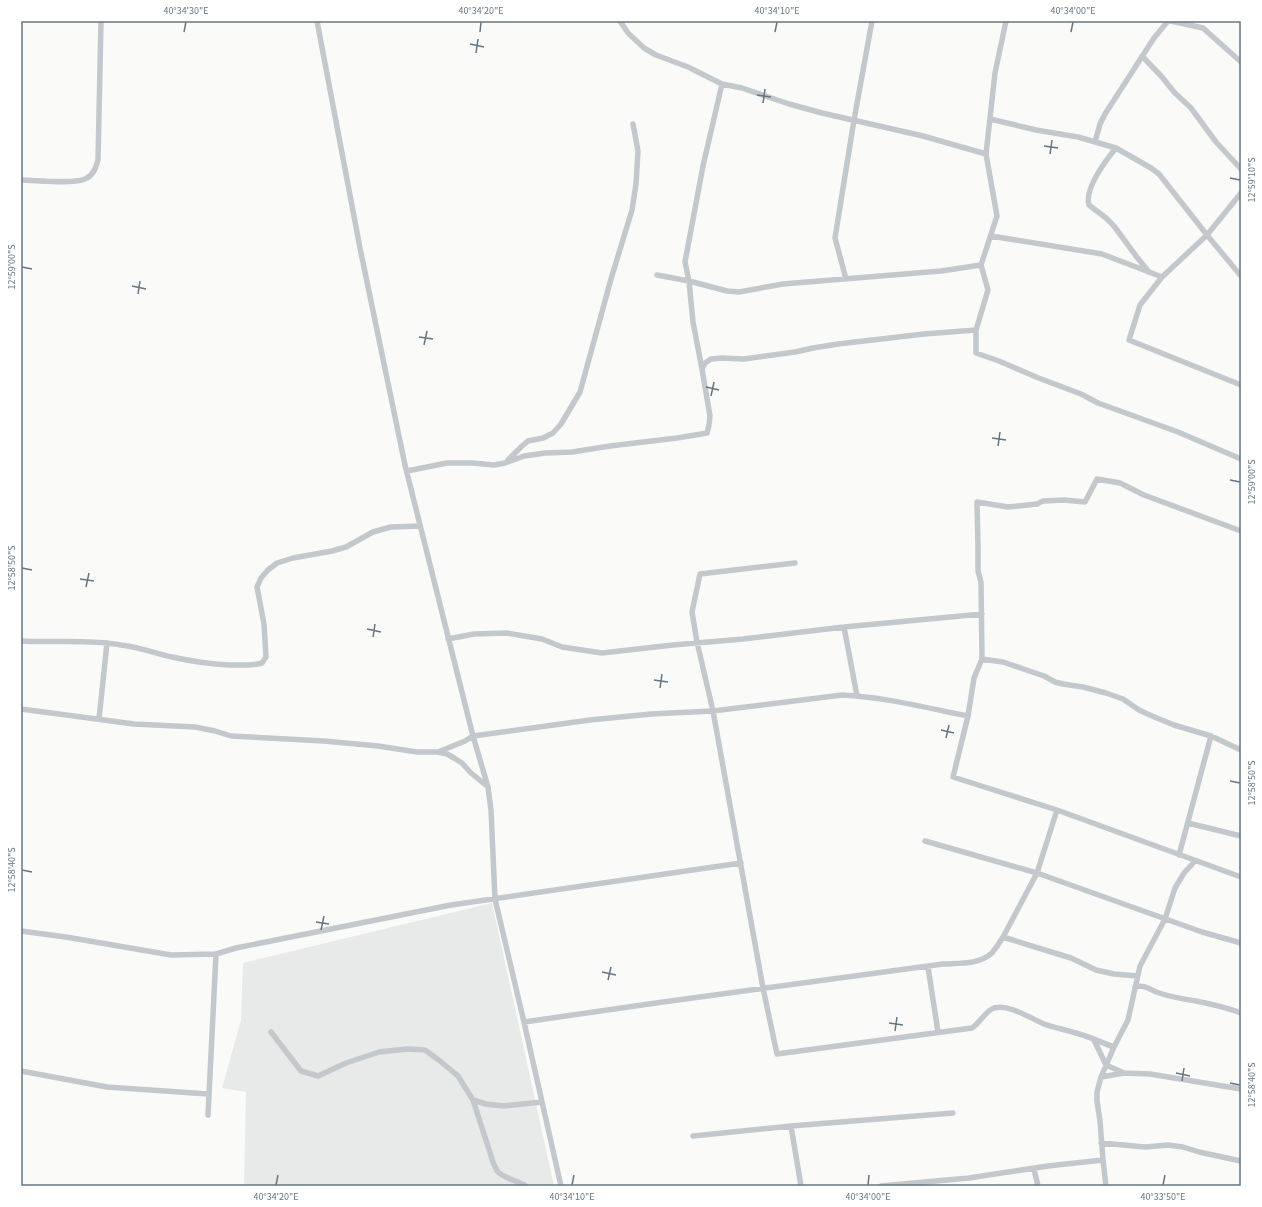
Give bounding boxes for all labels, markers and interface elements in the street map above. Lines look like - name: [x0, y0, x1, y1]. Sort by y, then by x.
- text: 40°34'30"E: [163, 4, 209, 18]
- text: 40°34'20"E: [458, 4, 504, 18]
- text: 40°34'10"E: [754, 4, 800, 18]
- text: 40°34'00"E: [1050, 4, 1096, 18]
- text: 12°59'10"S: [1245, 157, 1259, 203]
- text: 12°59'00"S: [5, 244, 19, 290]
- text: 12°59'00"S: [1245, 459, 1259, 505]
- text: 12°58'50"S: [5, 545, 19, 591]
- text: 12°58'50"S: [1245, 760, 1259, 806]
- text: 12°58'40"S: [5, 847, 19, 893]
- text: 12°58'40"S: [1245, 1062, 1259, 1108]
- text: 40°34'20"E: [253, 1190, 299, 1204]
- text: 40°34'10"E: [549, 1190, 595, 1204]
- text: 40°34'00"E: [845, 1190, 891, 1204]
- text: 40°33'50"E: [1140, 1190, 1186, 1204]

